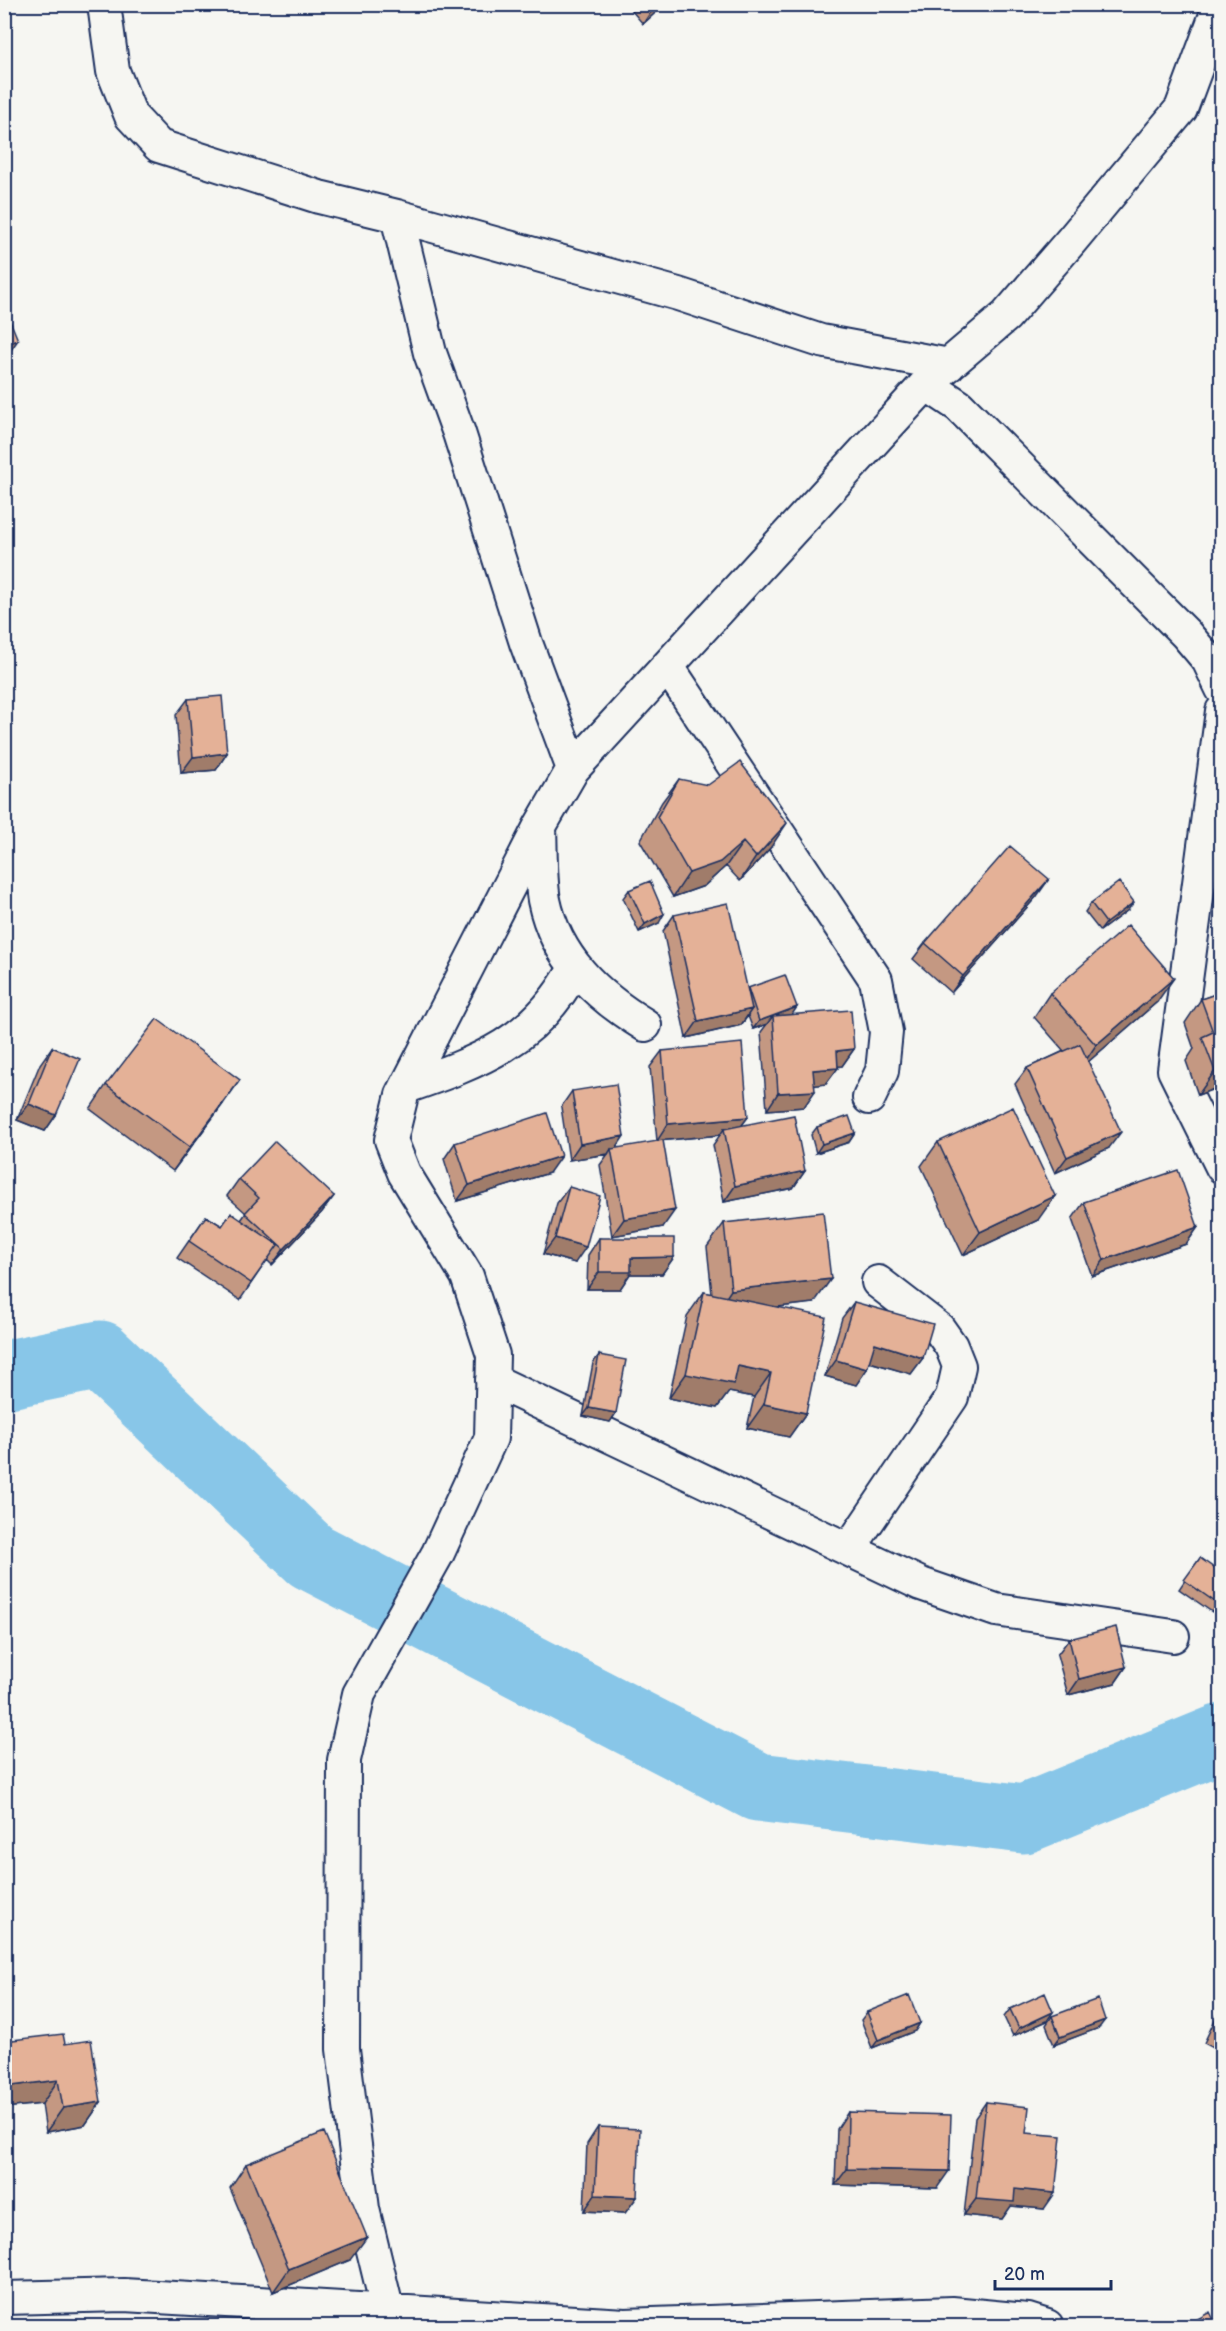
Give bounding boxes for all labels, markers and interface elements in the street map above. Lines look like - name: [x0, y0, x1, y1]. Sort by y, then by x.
- scale bar: [995, 2253, 1110, 2291]
- text: 20 m: [1004, 2264, 1045, 2285]

